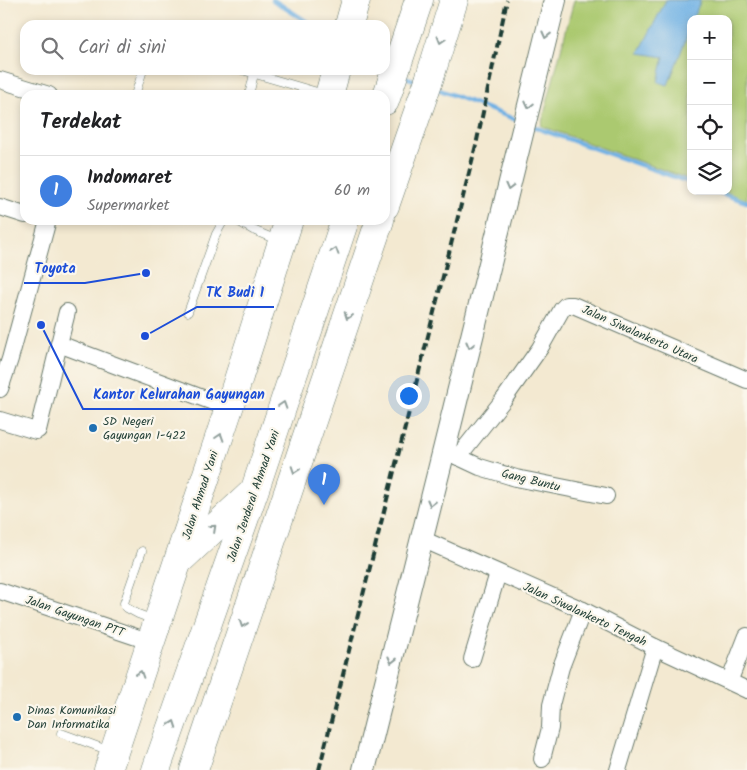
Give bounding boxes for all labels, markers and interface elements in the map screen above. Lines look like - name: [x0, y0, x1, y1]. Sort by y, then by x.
- map controls: [687, 15, 732, 195]
- button: +: [687, 15, 732, 60]
- search box: [20, 20, 390, 75]
- one-way arrow: [541, 30, 552, 39]
- text: Cari di sini: [78, 33, 166, 63]
- icon: search: [38, 34, 66, 62]
- one-way arrow: [437, 35, 447, 43]
- button: −: [687, 60, 732, 105]
- one-way arrow: [524, 100, 535, 109]
- button: locate: [687, 105, 732, 150]
- text: Terdekat: [40, 106, 121, 139]
- button: layers: [687, 150, 732, 195]
- text: Indomaret: [87, 163, 172, 193]
- text: 1: [54, 178, 58, 203]
- text: 60 m: [334, 178, 370, 203]
- one-way arrow: [504, 183, 515, 192]
- text: Supermarket: [87, 193, 170, 218]
- one-way arrow: [329, 247, 339, 256]
- callout: Toyota: [24, 254, 85, 283]
- text: Toyota: [34, 258, 76, 280]
- callout: TK Budi 1: [197, 278, 274, 307]
- text: TK Budi 1: [206, 282, 265, 304]
- street label: Jalan Siwalankerto Utara: [578, 300, 701, 369]
- one-way arrow: [343, 311, 353, 320]
- one-way arrow: [465, 340, 476, 349]
- callout: Kantor Kelurahan Gayungan: [83, 380, 275, 409]
- your location: [396, 383, 422, 409]
- text: Kantor Kelurahan Gayungan: [93, 384, 265, 406]
- one-way arrow: [278, 402, 288, 410]
- place label: SD Negeri Gayungan I-422: [103, 412, 186, 445]
- marker: SD Negeri Gayungan I-422: [87, 422, 99, 434]
- street label: Jalan Jenderal Ahmad Yani: [222, 426, 285, 565]
- one-way arrow: [214, 433, 224, 442]
- street label: Jalan Ahmad Yani: [177, 447, 224, 542]
- pin: 1: [308, 464, 340, 505]
- street label: Gang Buntu: [499, 464, 563, 497]
- one-way arrow: [291, 465, 301, 473]
- one-way arrow: [426, 498, 437, 507]
- one-way arrow: [208, 525, 217, 534]
- street label: Jalan Siwalankerto Tengah: [520, 577, 650, 652]
- street label: Jalan Gayungan PTT: [23, 591, 128, 643]
- one-way arrow: [239, 619, 249, 627]
- one-way arrow: [387, 656, 398, 665]
- one-way arrow: [134, 670, 144, 679]
- place label: Dinas Komunikasi Dan Informatika: [27, 701, 117, 734]
- marker: Dinas Komunikasi Dan Informatika: [11, 711, 23, 723]
- one-way arrow: [167, 720, 177, 729]

